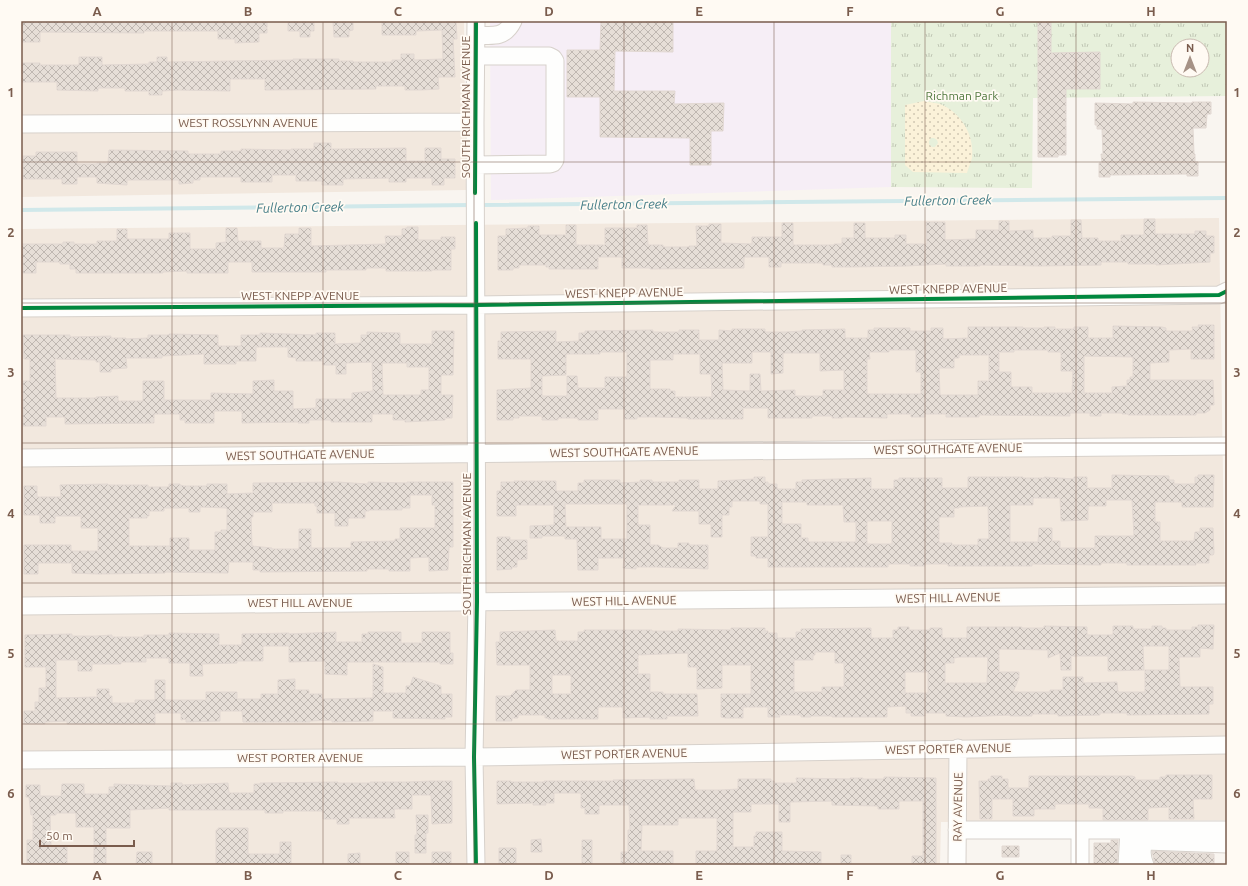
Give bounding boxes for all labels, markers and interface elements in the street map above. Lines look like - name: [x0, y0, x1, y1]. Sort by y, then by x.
- text: A: [92, 4, 102, 18]
- text: B: [244, 4, 253, 18]
- text: C: [394, 4, 403, 18]
- text: D: [544, 4, 554, 18]
- text: E: [695, 4, 703, 18]
- text: F: [846, 4, 854, 18]
- text: G: [996, 4, 1005, 18]
- text: H: [1146, 4, 1156, 18]
- street label: SOUTH RICHMAN AVENUE: [459, 36, 472, 178]
- north arrow: [1170, 38, 1210, 78]
- text: N: [1186, 42, 1194, 54]
- text: 1: [7, 85, 15, 99]
- text: 1: [1233, 85, 1241, 99]
- park label: Richman Park: [926, 89, 998, 102]
- street label: WEST ROSSLYNN AVENUE: [178, 116, 318, 129]
- water label: Fullerton Creek: [904, 192, 992, 208]
- water label: Fullerton Creek: [580, 196, 668, 212]
- water label: Fullerton Creek: [256, 199, 344, 215]
- text: 2: [7, 225, 15, 239]
- text: 2: [1233, 225, 1241, 239]
- street label: WEST KNEPP AVENUE: [889, 281, 1007, 296]
- street label: WEST KNEPP AVENUE: [565, 285, 683, 300]
- street label: WEST KNEPP AVENUE: [241, 289, 359, 302]
- text: 3: [7, 365, 15, 379]
- text: 3: [1233, 365, 1241, 379]
- street label: WEST SOUTHGATE AVENUE: [874, 441, 1023, 456]
- street label: WEST SOUTHGATE AVENUE: [550, 444, 699, 459]
- street label: WEST SOUTHGATE AVENUE: [226, 447, 375, 462]
- street label: SOUTH RICHMAN AVENUE: [460, 473, 473, 615]
- text: 4: [7, 506, 15, 520]
- text: 4: [1233, 506, 1241, 520]
- street label: WEST HILL AVENUE: [895, 590, 1001, 605]
- street label: WEST HILL AVENUE: [571, 593, 677, 608]
- street label: WEST HILL AVENUE: [248, 596, 353, 609]
- text: 5: [7, 646, 15, 660]
- text: 5: [1233, 646, 1241, 660]
- street label: WEST PORTER AVENUE: [885, 741, 1011, 756]
- street label: WEST PORTER AVENUE: [561, 746, 687, 761]
- street label: WEST PORTER AVENUE: [237, 751, 363, 764]
- street label: RAY AVENUE: [950, 772, 965, 842]
- text: 6: [7, 786, 15, 800]
- text: 6: [1233, 786, 1241, 800]
- scale bar: [40, 822, 134, 848]
- text: 50 m: [46, 829, 73, 842]
- text: A: [92, 868, 102, 882]
- text: B: [244, 868, 253, 882]
- text: C: [394, 868, 403, 882]
- text: D: [544, 868, 554, 882]
- text: E: [695, 868, 703, 882]
- text: F: [846, 868, 854, 882]
- text: G: [996, 868, 1005, 882]
- text: H: [1146, 868, 1156, 882]

